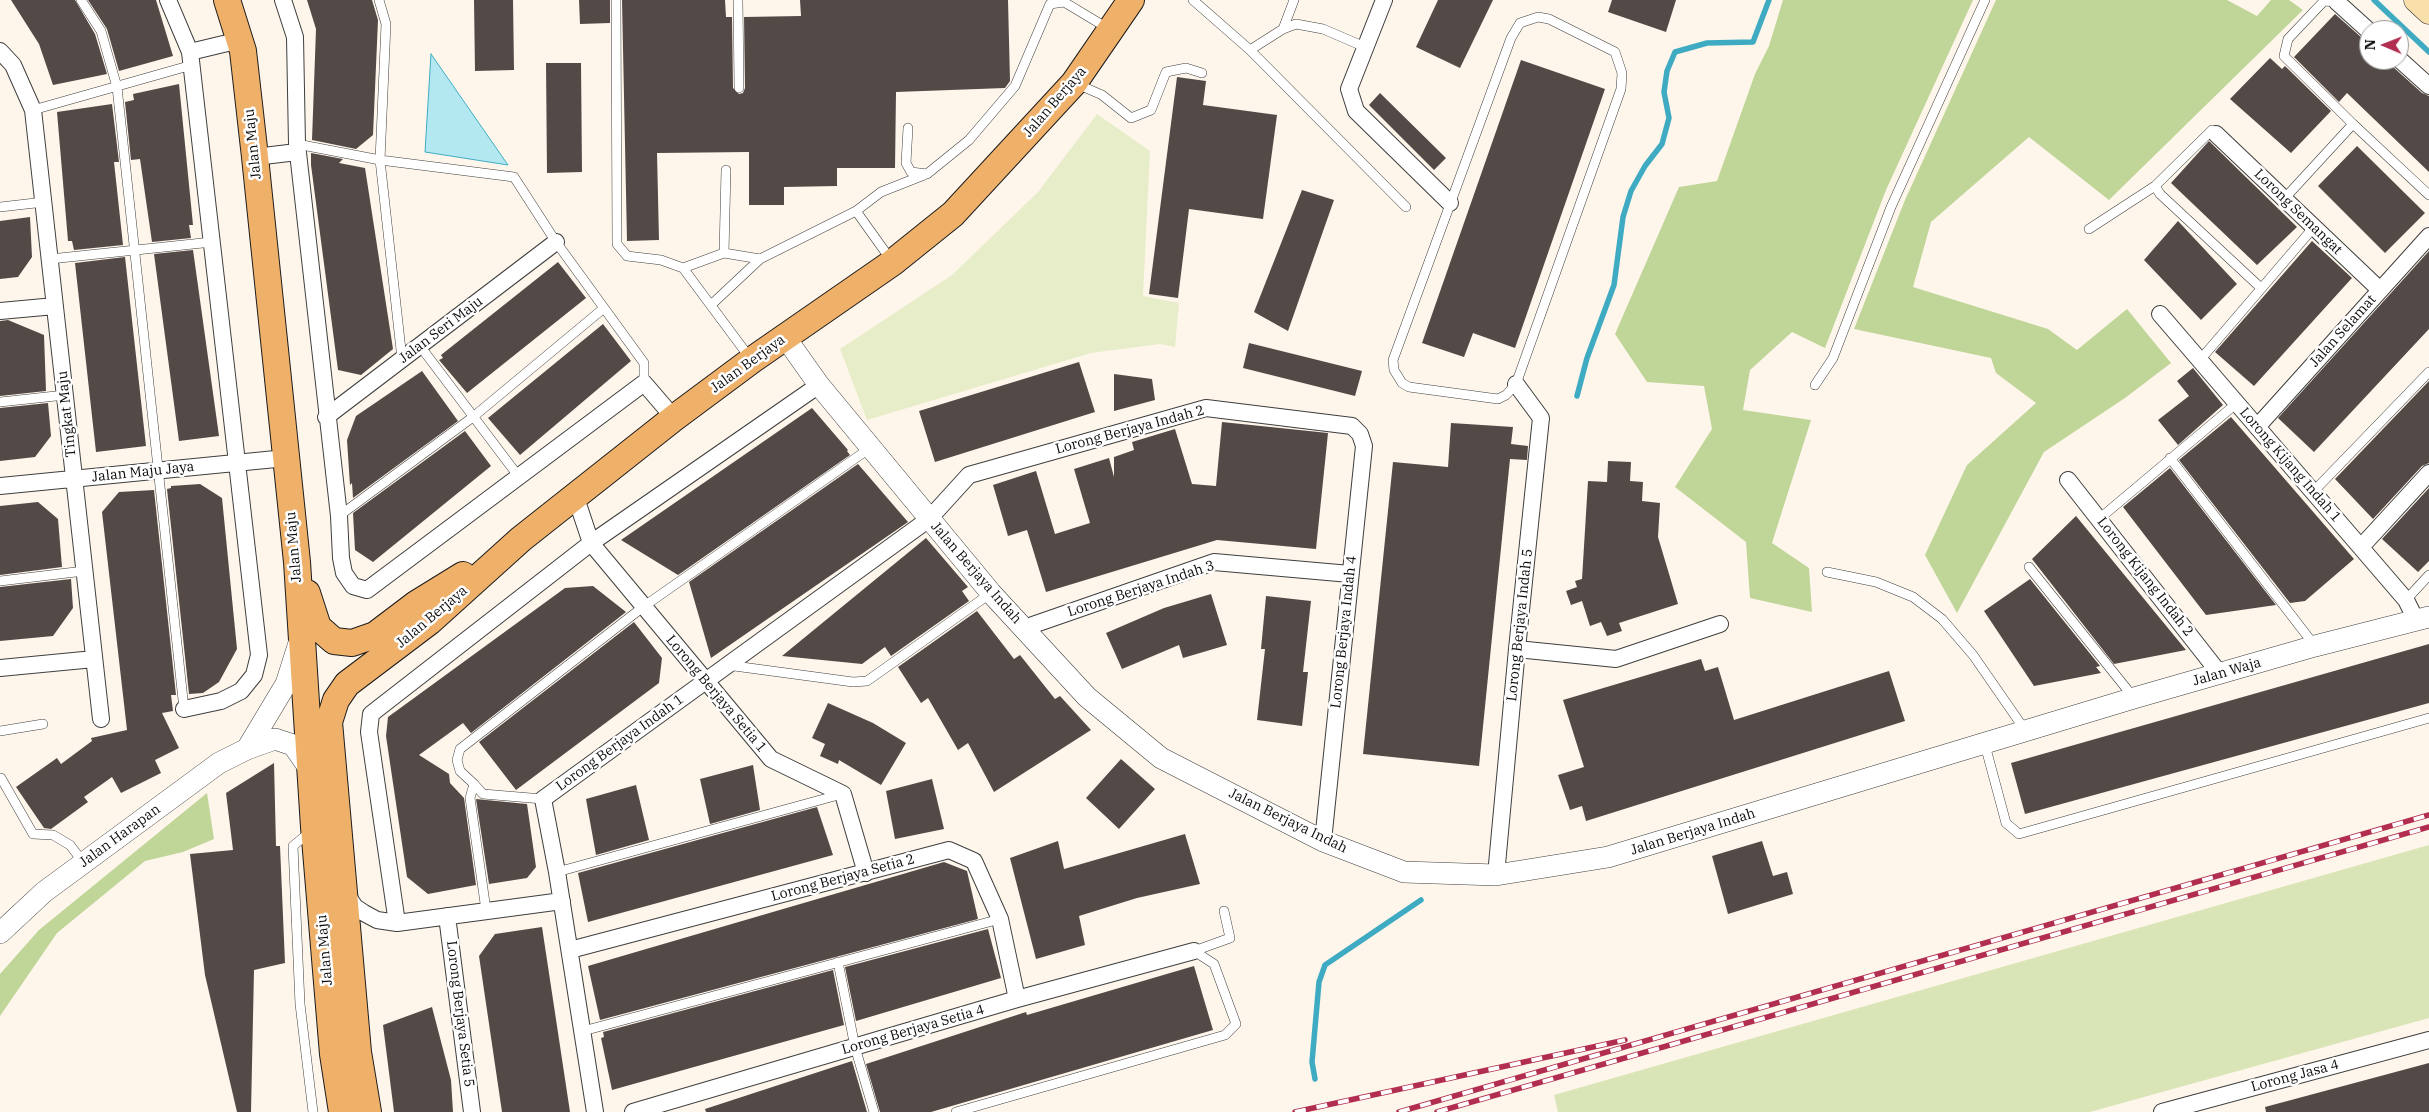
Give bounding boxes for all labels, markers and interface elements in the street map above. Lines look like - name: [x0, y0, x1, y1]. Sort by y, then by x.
- north arrow: [2359, 20, 2409, 70]
- text: N: [2361, 39, 2379, 50]
- street label: Jalan Berjaya: [1020, 63, 1090, 141]
- street label: Jalan Maju: [241, 108, 265, 180]
- street label: Lorong Semangat: [2251, 166, 2345, 258]
- street label: Jalan Selamat: [2306, 291, 2380, 371]
- street label: Jalan Seri Maju: [396, 293, 486, 367]
- street label: Jalan Berjaya: [708, 331, 788, 397]
- street label: Tingkat Maju: [54, 370, 80, 458]
- street label: Lorong Berjaya Indah 2: [1054, 402, 1206, 458]
- street label: Lorong Kijang Indah 1: [2236, 404, 2344, 526]
- street label: Jalan Maju Jaya: [91, 458, 195, 486]
- street label: Jalan Maju: [283, 511, 305, 583]
- street label: Lorong Kijang Indah 2: [2093, 514, 2197, 640]
- street label: Jalan Berjaya Indah: [927, 519, 1025, 627]
- street label: Lorong Berjaya Indah 5: [1504, 548, 1536, 702]
- street label: Lorong Berjaya Indah 4: [1328, 555, 1360, 709]
- street label: Lorong Berjaya Indah 3: [1065, 557, 1217, 621]
- street label: Jalan Berjaya: [393, 582, 471, 652]
- street label: Lorong Berjaya Setia 1: [662, 632, 770, 756]
- street label: Jalan Waja: [2191, 654, 2263, 690]
- street label: Lorong Berjaya Indah 1: [553, 691, 687, 795]
- street label: Jalan Berjaya Indah: [1226, 785, 1350, 857]
- street label: Jalan Harapan: [76, 801, 164, 871]
- street label: Jalan Berjaya Indah: [1629, 805, 1757, 859]
- street label: Lorong Berjaya Setia 2: [770, 851, 916, 905]
- street label: Jalan Maju: [314, 914, 336, 986]
- street label: Lorong Berjaya Setia 5: [443, 940, 477, 1088]
- street label: Lorong Berjaya Setia 4: [840, 1002, 986, 1058]
- street label: Lorong Jasa 4: [2249, 1056, 2341, 1096]

